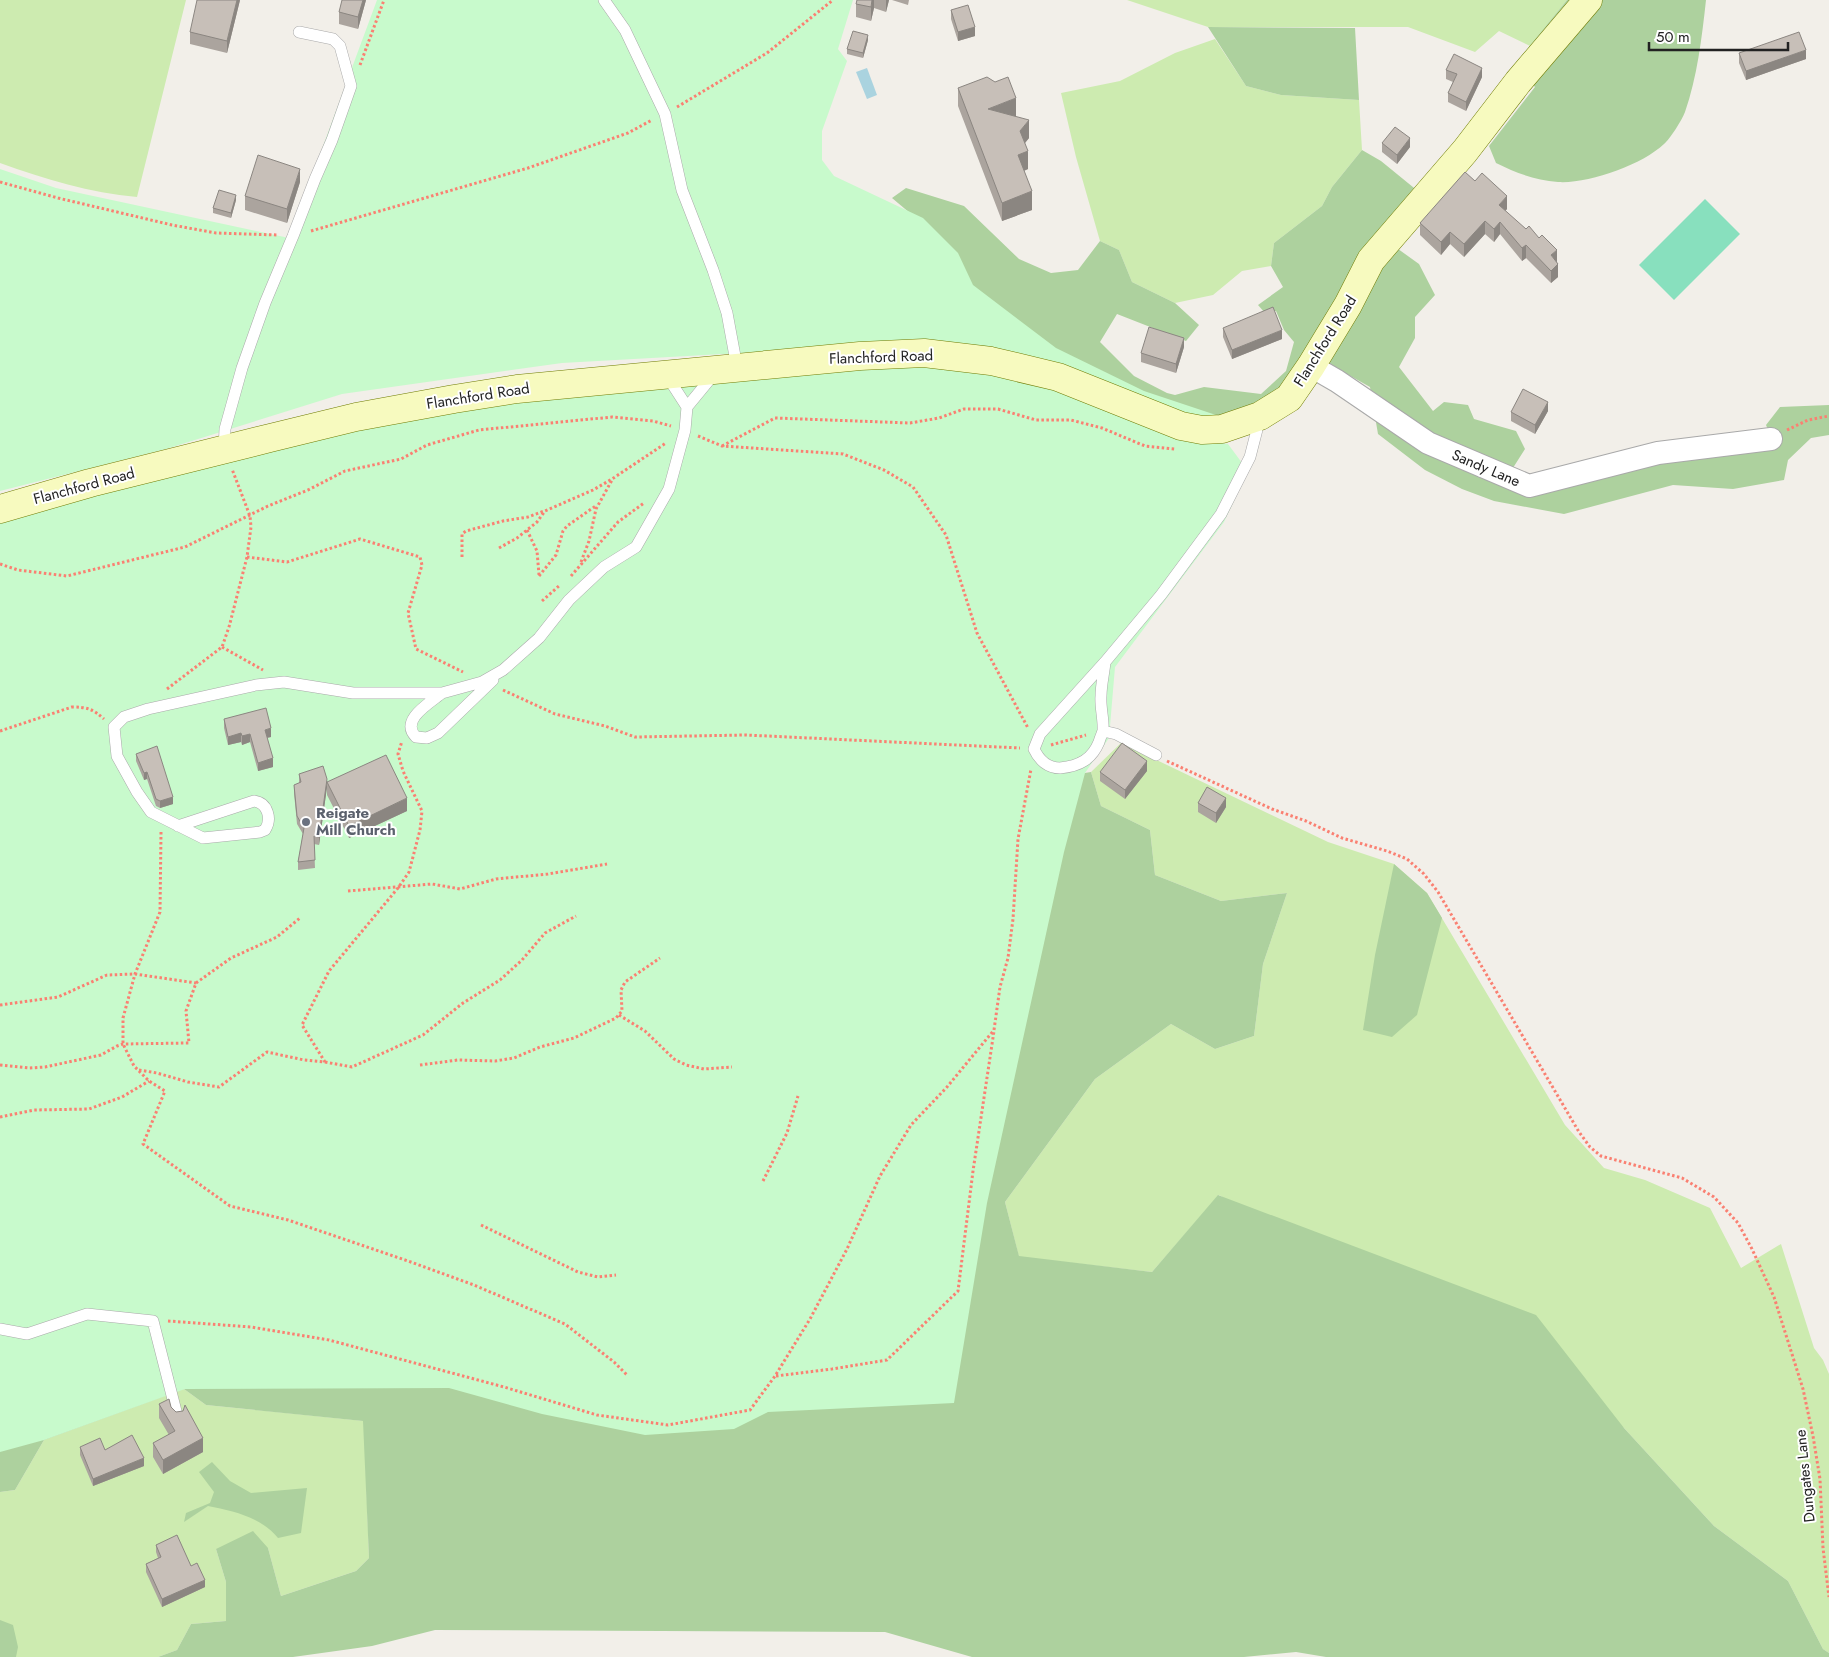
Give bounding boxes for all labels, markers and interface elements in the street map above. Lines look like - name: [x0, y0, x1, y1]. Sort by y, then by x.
- scale bar: [1649, 20, 1788, 52]
- text: 50 m: [1656, 26, 1690, 48]
- street label: Flanchford Road: [1288, 291, 1362, 391]
- street label: Flanchford Road: [829, 344, 933, 370]
- street label: Flanchford Road: [425, 377, 531, 415]
- street label: Sandy Lane: [1448, 444, 1524, 492]
- street label: Flanchford Road: [31, 462, 137, 510]
- place label: Reigate Mill Church: [316, 802, 396, 841]
- marker: Reigate Mill Church: [300, 816, 312, 828]
- street label: Dungates Lane: [1789, 1428, 1821, 1523]

